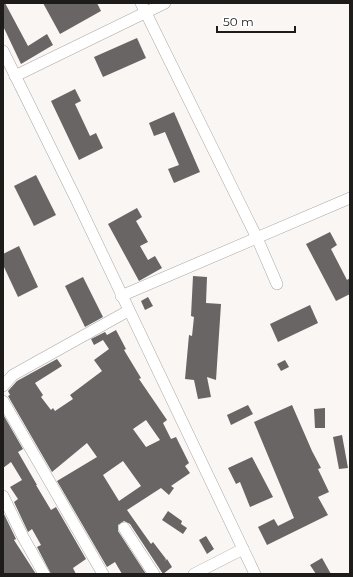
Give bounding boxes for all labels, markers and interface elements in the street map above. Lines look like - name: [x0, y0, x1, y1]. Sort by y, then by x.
- scale bar: [217, 8, 295, 34]
- text: 50 m: [223, 14, 254, 29]

